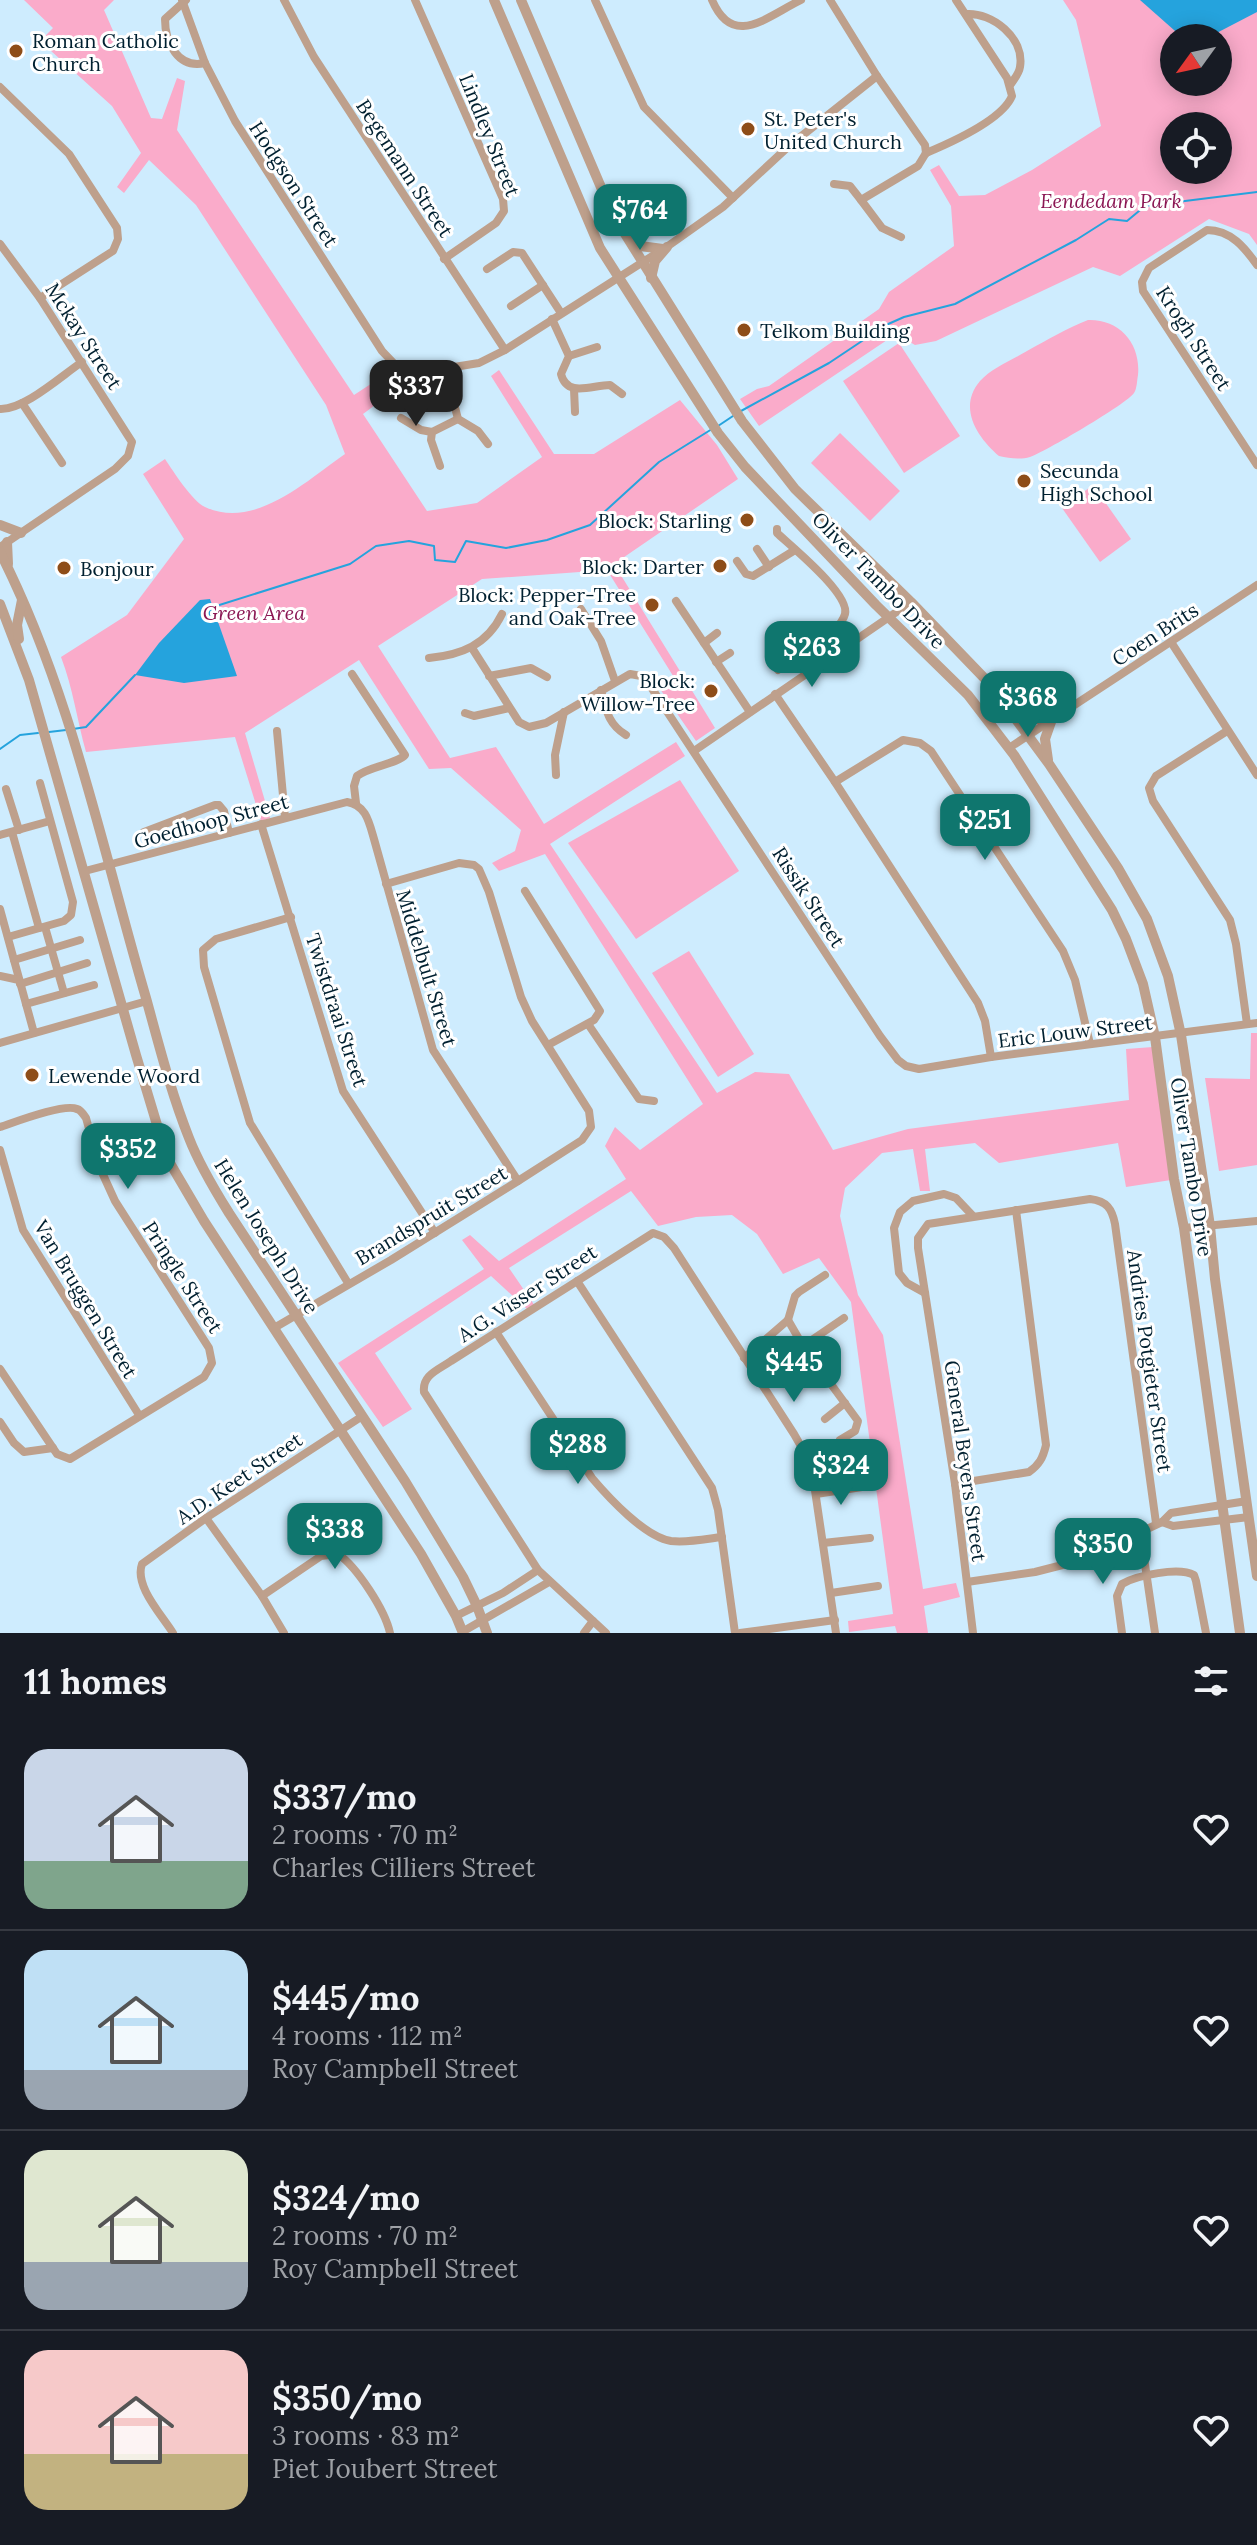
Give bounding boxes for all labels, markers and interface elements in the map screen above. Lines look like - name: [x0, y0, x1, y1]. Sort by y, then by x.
- north arrow: [1160, 24, 1232, 96]
- map controls: [1160, 24, 1232, 184]
- place label: Roman Catholic Church: [32, 28, 179, 76]
- marker: Roman Catholic Church: [7, 42, 25, 60]
- street label: Lindley Street: [454, 70, 526, 200]
- street label: Begemann Street: [351, 94, 459, 242]
- place label: St. Peter's United Church: [764, 106, 902, 154]
- button: locate: [1160, 112, 1232, 184]
- street label: Hodgson Street: [244, 116, 344, 252]
- marker: St. Peter's United Church: [739, 120, 757, 138]
- pin: $764: [593, 184, 687, 252]
- park label: Eendedam Park: [1040, 188, 1182, 213]
- text: $764: [612, 193, 668, 226]
- street label: Mckay Street: [40, 278, 128, 394]
- street label: Krogh Street: [1151, 281, 1237, 395]
- place label: Telkom Building: [760, 318, 911, 343]
- marker: Telkom Building: [735, 321, 753, 339]
- pin: $337: [369, 360, 463, 428]
- text: $337: [388, 369, 444, 402]
- place label: Secunda High School: [1040, 458, 1153, 506]
- marker: Secunda High School: [1015, 472, 1033, 490]
- street label: Oliver Tambo Drive: [807, 506, 951, 654]
- place label: Block: Starling: [598, 508, 732, 533]
- marker: Block: Starling: [738, 511, 756, 529]
- place label: Block: Darter: [582, 554, 704, 579]
- place label: Bonjour: [80, 556, 154, 581]
- marker: Block: Darter: [711, 557, 729, 575]
- marker: Bonjour: [55, 559, 73, 577]
- place label: Block: Pepper-Tree and Oak-Tree: [458, 582, 636, 630]
- marker: Block: Pepper-Tree and Oak-Tree: [643, 596, 661, 614]
- street label: Coen Brits: [1107, 597, 1203, 671]
- park label: Green Area: [203, 600, 305, 625]
- pin: $263: [765, 621, 859, 689]
- text: $263: [783, 630, 841, 663]
- place label: Block: Willow-Tree: [581, 668, 695, 716]
- pin: $368: [981, 671, 1075, 739]
- text: $368: [998, 680, 1058, 713]
- marker: Block: Willow-Tree: [702, 682, 720, 700]
- street label: Goedhoop Street: [131, 788, 291, 854]
- pin: $251: [938, 794, 1032, 862]
- text: $251: [958, 803, 1012, 836]
- street label: Rissik Street: [767, 842, 851, 952]
- street label: Middelbult Street: [391, 886, 463, 1050]
- street label: Twistdraai Street: [300, 930, 374, 1090]
- street label: Eric Louw Street: [996, 1009, 1154, 1053]
- place label: Lewende Woord: [48, 1063, 200, 1088]
- marker: Lewende Woord: [23, 1066, 41, 1084]
- street label: Oliver Tambo Drive: [1166, 1076, 1219, 1258]
- pin: $352: [81, 1123, 175, 1191]
- text: $352: [99, 1132, 157, 1165]
- street label: Helen Joseph Drive: [209, 1154, 325, 1318]
- street label: Brandspruit Street: [351, 1160, 512, 1270]
- street label: Van Bruggen Street: [28, 1214, 143, 1383]
- street label: Pringle Street: [138, 1216, 229, 1338]
- street label: A.G. Visser Street: [452, 1239, 601, 1348]
- street label: Andries Potgieter Street: [1122, 1247, 1178, 1474]
- pin: $445: [747, 1336, 841, 1404]
- text: $445: [765, 1345, 823, 1378]
- street label: General Beyers Street: [940, 1359, 993, 1563]
- pin: $288: [531, 1418, 625, 1486]
- street label: A.D. Keet Street: [170, 1427, 307, 1530]
- text: $288: [549, 1427, 607, 1460]
- pin: $324: [794, 1439, 888, 1507]
- text: $324: [812, 1448, 870, 1481]
- pin: $338: [288, 1503, 382, 1571]
- text: $338: [305, 1512, 365, 1545]
- pin: $350: [1056, 1518, 1150, 1586]
- text: $350: [1073, 1527, 1133, 1560]
- icon: filters: [1189, 1659, 1233, 1703]
- text: 11 homes: [24, 1660, 167, 1703]
- text: $337/mo: [272, 1775, 416, 1818]
- icon: home: [88, 1781, 184, 1877]
- icon: heart: [1189, 1807, 1233, 1851]
- text: 2 rooms · 70 m²: [272, 1818, 458, 1851]
- text: Charles Cilliers Street: [272, 1851, 535, 1884]
- text: $445/mo: [272, 1976, 420, 2019]
- icon: home: [88, 1982, 184, 2078]
- icon: heart: [1189, 2008, 1233, 2052]
- text: 4 rooms · 112 m²: [272, 2019, 463, 2052]
- text: Roy Campbell Street: [272, 2052, 518, 2085]
- text: $324/mo: [272, 2176, 420, 2219]
- icon: home: [88, 2182, 184, 2278]
- icon: heart: [1189, 2208, 1233, 2252]
- text: 2 rooms · 70 m²: [272, 2219, 458, 2252]
- text: Roy Campbell Street: [272, 2252, 518, 2285]
- text: $350/mo: [272, 2376, 422, 2419]
- icon: home: [88, 2382, 184, 2478]
- icon: heart: [1189, 2408, 1233, 2452]
- text: 3 rooms · 83 m²: [272, 2419, 459, 2452]
- text: Piet Joubert Street: [272, 2452, 497, 2485]

